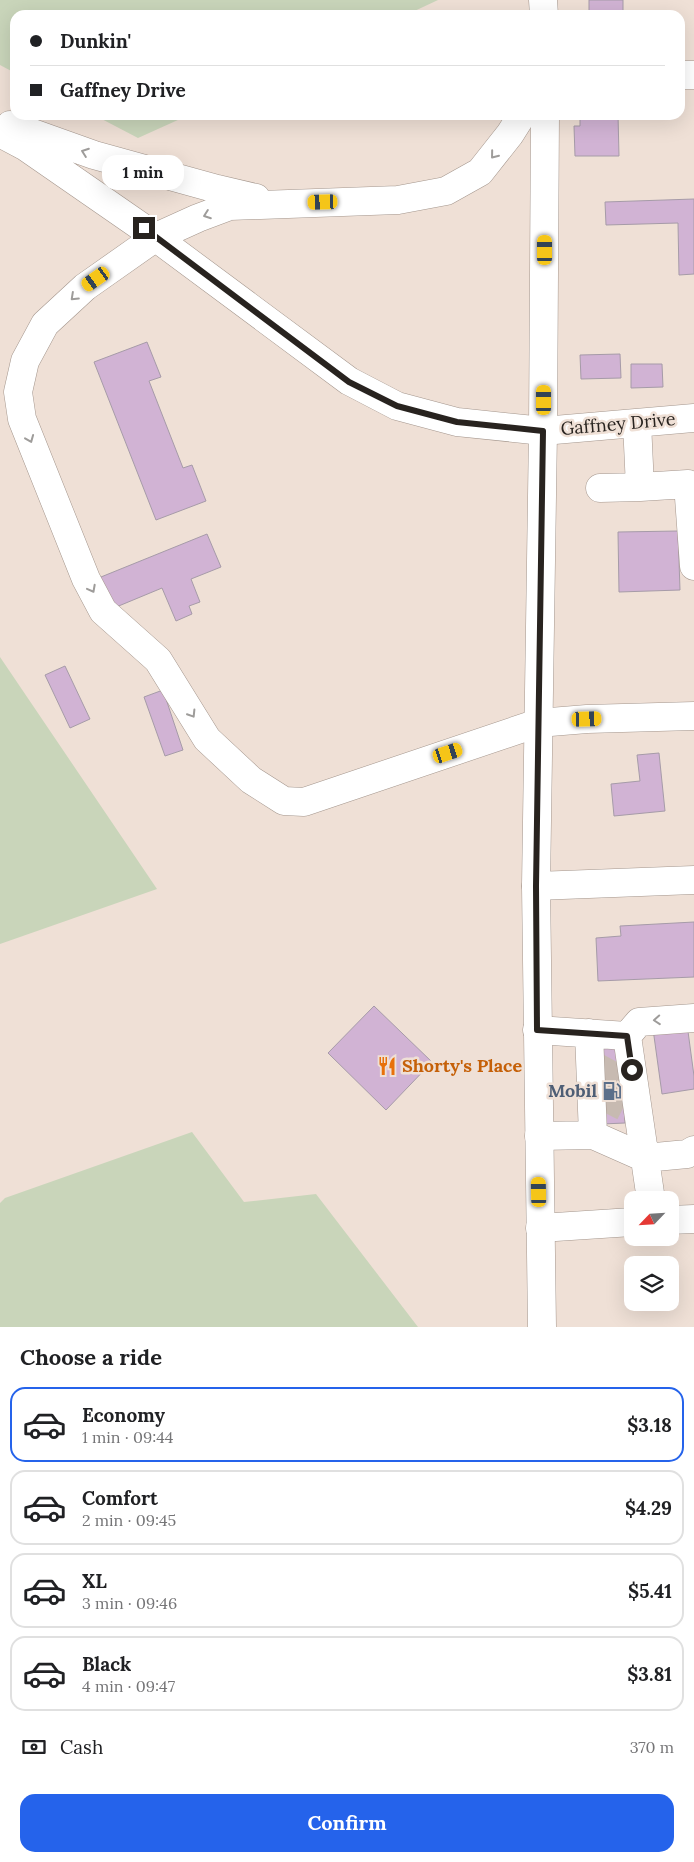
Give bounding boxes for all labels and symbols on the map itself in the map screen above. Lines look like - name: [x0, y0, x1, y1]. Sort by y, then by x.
- one-way arrow: [82, 148, 90, 158]
- one-way arrow: [490, 149, 499, 158]
- callout: 1 min: [103, 156, 185, 190]
- car: [307, 194, 338, 210]
- one-way arrow: [203, 209, 212, 219]
- route end: [133, 217, 155, 239]
- car: [537, 235, 552, 265]
- car: [79, 264, 112, 294]
- one-way arrow: [71, 291, 80, 300]
- car: [536, 385, 551, 415]
- street label: Gaffney Drive: [560, 407, 677, 440]
- one-way arrow: [23, 434, 34, 443]
- one-way arrow: [85, 584, 95, 593]
- one-way arrow: [185, 709, 195, 718]
- car: [571, 711, 602, 727]
- car: [431, 741, 464, 765]
- one-way arrow: [653, 1015, 661, 1026]
- place label: Shorty's Place: [402, 1054, 522, 1077]
- restaurant icon: Shorty's Place: [376, 1055, 398, 1077]
- route start: [621, 1059, 643, 1081]
- place label: Mobil: [548, 1079, 597, 1102]
- fuel station icon: Mobil: [601, 1080, 623, 1102]
- car: [531, 1177, 546, 1207]
- north arrow: [624, 1191, 679, 1246]

